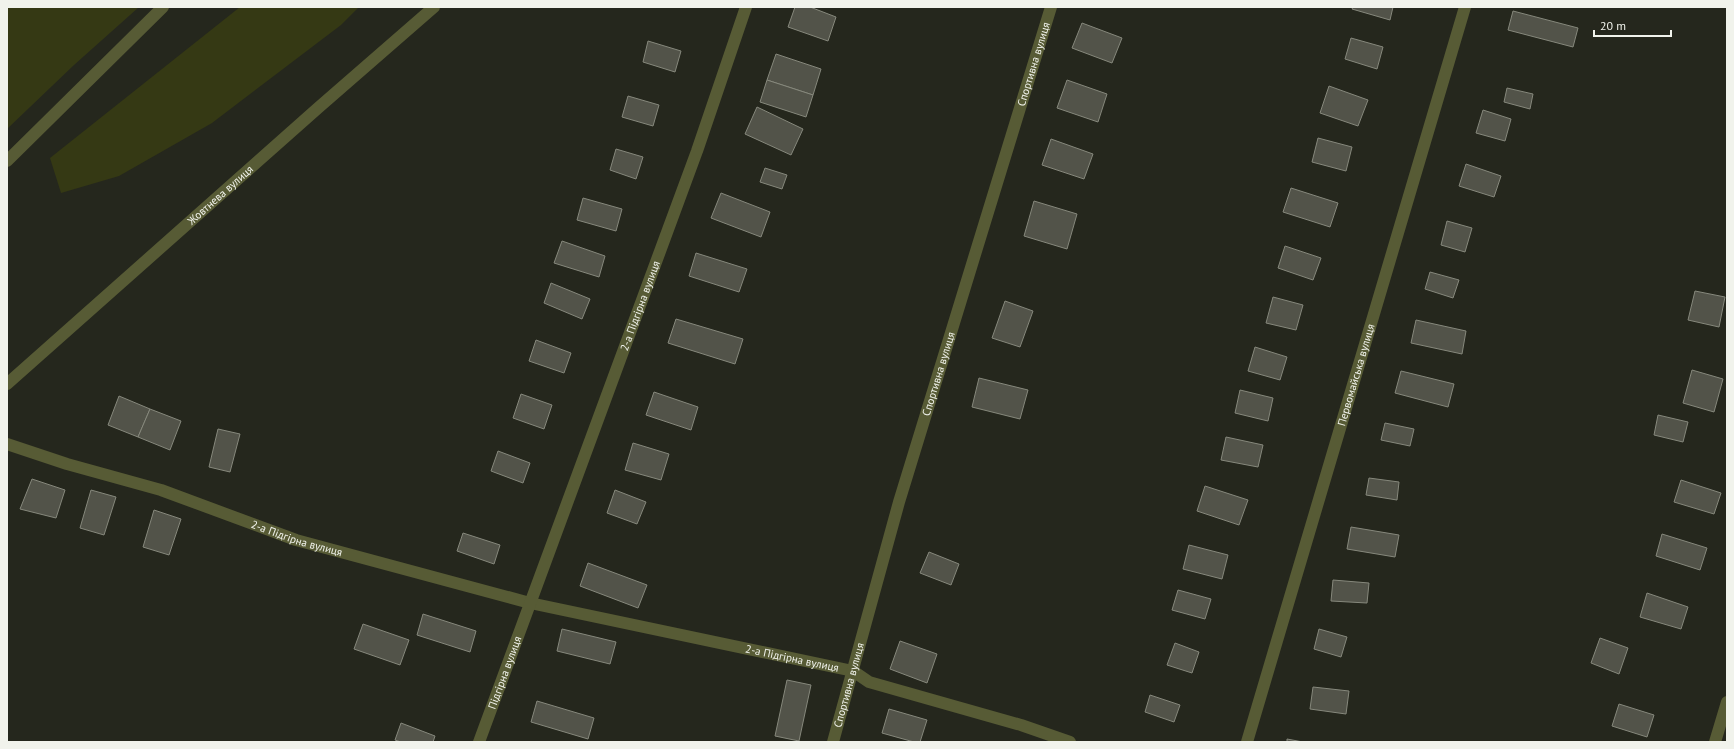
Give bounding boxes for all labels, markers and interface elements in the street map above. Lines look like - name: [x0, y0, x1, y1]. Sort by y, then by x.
- scale bar: [1594, 12, 1671, 38]
- text: 20 m: [1600, 18, 1626, 33]
- street label: Спортивна вулиця: [1014, 20, 1053, 108]
- street label: Жовтнева вулиця: [184, 162, 256, 228]
- street label: 2-а Підгірна вулиця: [617, 259, 663, 353]
- street label: Первомайська вулиця: [1334, 322, 1378, 428]
- street label: Спортивна вулиця: [919, 330, 958, 418]
- street label: 2-а Підгірна вулиця: [249, 517, 344, 559]
- street label: Підгірна вулиця: [485, 634, 524, 711]
- street label: Спортивна вулиця: [830, 641, 867, 729]
- street label: 2-а Підгірна вулиця: [744, 642, 840, 675]

